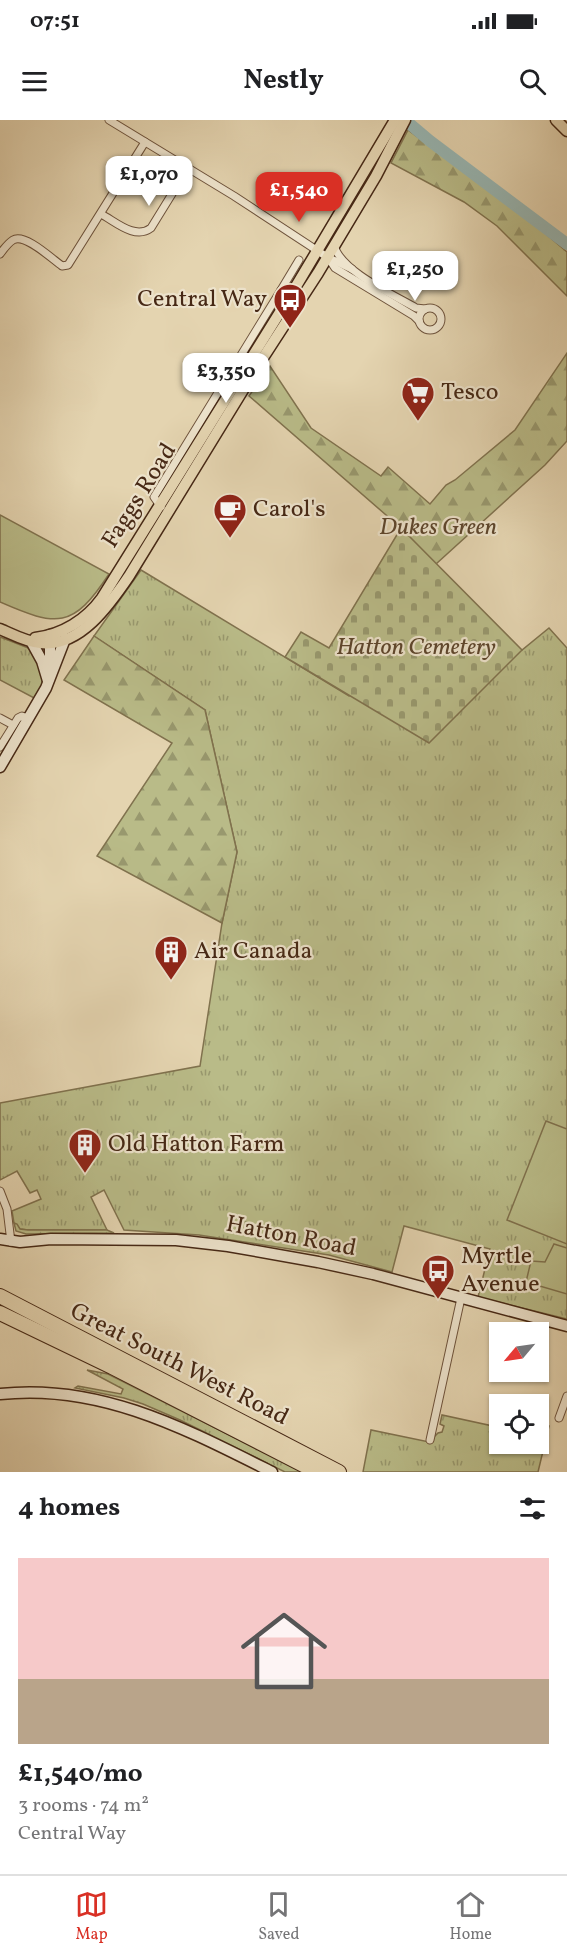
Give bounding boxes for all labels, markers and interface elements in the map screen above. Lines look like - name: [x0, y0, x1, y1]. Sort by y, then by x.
- text: 07:51: [30, 6, 80, 37]
- text: Nestly: [243, 62, 324, 100]
- icon: menu: [18, 65, 51, 98]
- icon: search: [516, 65, 549, 98]
- pin: £1,070: [100, 156, 198, 207]
- text: £1,070: [120, 161, 178, 189]
- pin: £1,540: [250, 172, 348, 223]
- text: £1,540: [270, 177, 328, 205]
- pin: £1,250: [366, 251, 464, 302]
- text: £1,250: [386, 256, 444, 284]
- bus stop icon: Central Way: [272, 282, 308, 329]
- place label: Central Way: [137, 283, 267, 317]
- pin: £3,350: [177, 353, 275, 404]
- text: £3,350: [196, 358, 256, 386]
- supermarket icon: Tesco: [400, 375, 436, 422]
- place label: Tesco: [441, 376, 499, 410]
- street label: Faggs Road: [94, 437, 186, 555]
- cafe icon: Carol's: [212, 492, 248, 539]
- place label: Carol's: [253, 493, 325, 527]
- park label: Dukes Green: [379, 511, 497, 545]
- park label: Hatton Cemetery: [336, 631, 496, 665]
- building icon: Air Canada: [153, 934, 189, 981]
- place label: Air Canada: [194, 935, 312, 969]
- building icon: Old Hatton Farm: [67, 1127, 103, 1174]
- place label: Old Hatton Farm: [108, 1128, 285, 1162]
- street label: Hatton Road: [223, 1208, 359, 1266]
- place label: Myrtle Avenue: [461, 1240, 540, 1302]
- bus stop icon: Myrtle Avenue: [420, 1253, 456, 1300]
- street label: Great South West Road: [64, 1295, 294, 1435]
- north arrow: [489, 1322, 549, 1382]
- map controls: [489, 1322, 549, 1454]
- button: locate: [489, 1394, 549, 1454]
- text: 4 homes: [18, 1490, 120, 1526]
- icon: filters: [516, 1492, 549, 1525]
- icon: home: [230, 1597, 338, 1705]
- text: £1,540/mo: [18, 1756, 143, 1792]
- text: 3 rooms · 74 m²: [18, 1792, 149, 1820]
- text: Central Way: [18, 1820, 126, 1848]
- tab: Map: [75, 1888, 108, 1946]
- tab: Saved: [258, 1888, 299, 1946]
- tab: Home: [450, 1888, 492, 1946]

